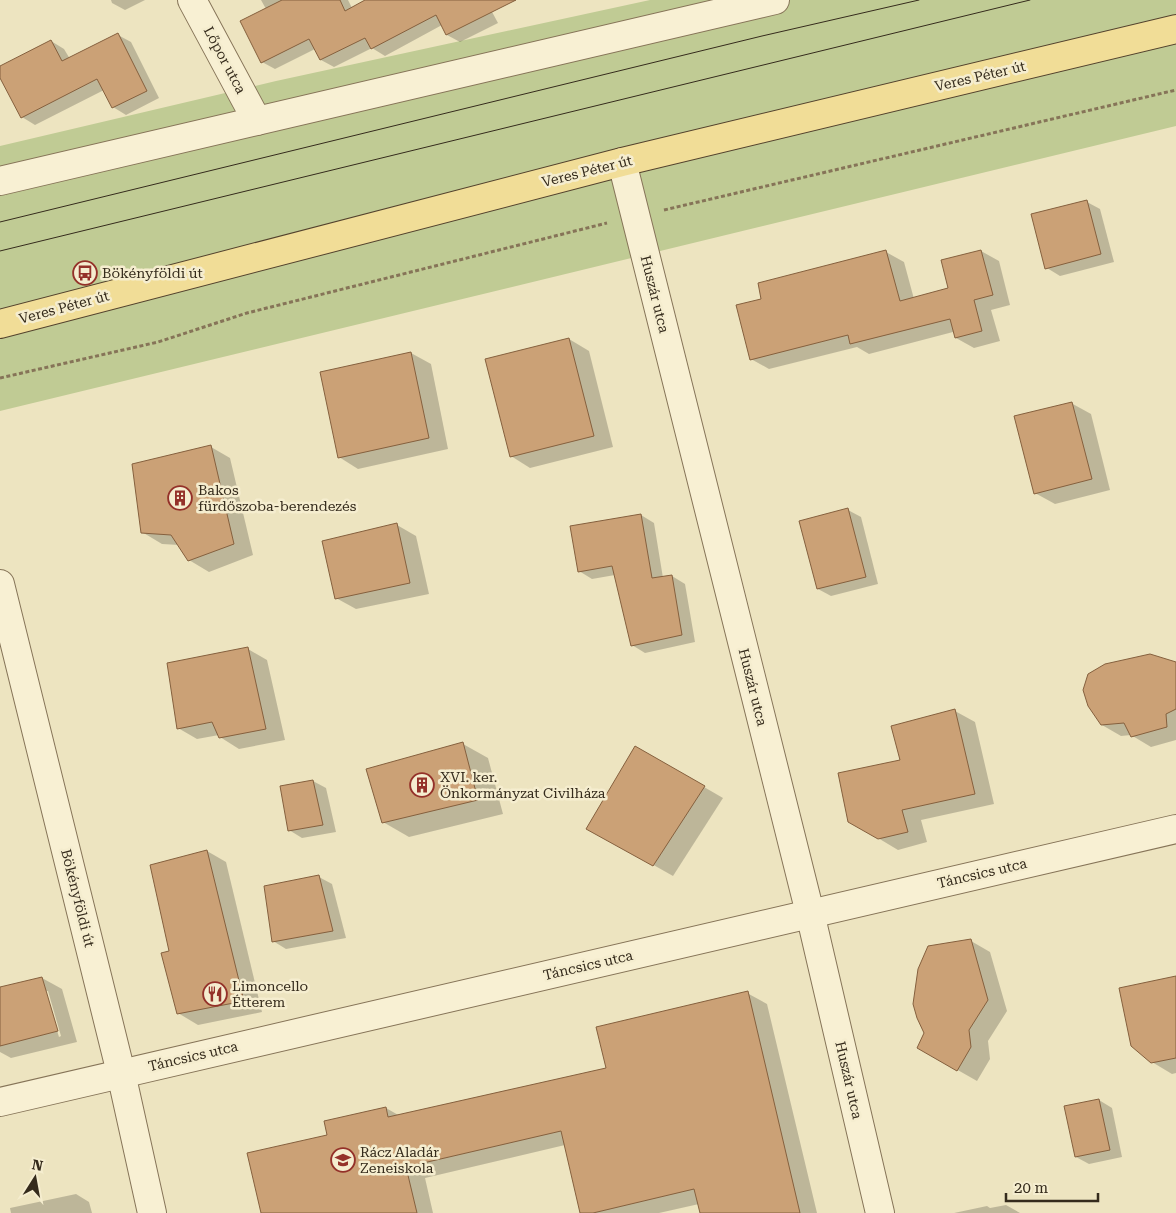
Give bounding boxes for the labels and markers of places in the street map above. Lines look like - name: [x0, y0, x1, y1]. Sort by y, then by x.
- bus stop icon: Bökényföldi út: [72, 260, 98, 286]
- place label: Bökényföldi út: [102, 265, 203, 281]
- place label: Bakos fürdőszoba-berendezés: [198, 482, 357, 514]
- building icon: Bakos fürdőszoba-berendezés: [167, 485, 193, 511]
- place label: XVI. ker. Önkormányzat Civilháza: [440, 769, 606, 801]
- building icon: XVI. ker. Önkormányzat Civilháza: [409, 772, 435, 798]
- place label: Limoncello Étterem: [232, 978, 308, 1010]
- restaurant icon: Limoncello Étterem: [202, 981, 228, 1007]
- place label: Rácz Aladár Zeneiskola: [360, 1144, 439, 1176]
- school or university icon: Rácz Aladár Zeneiskola: [330, 1147, 356, 1173]

